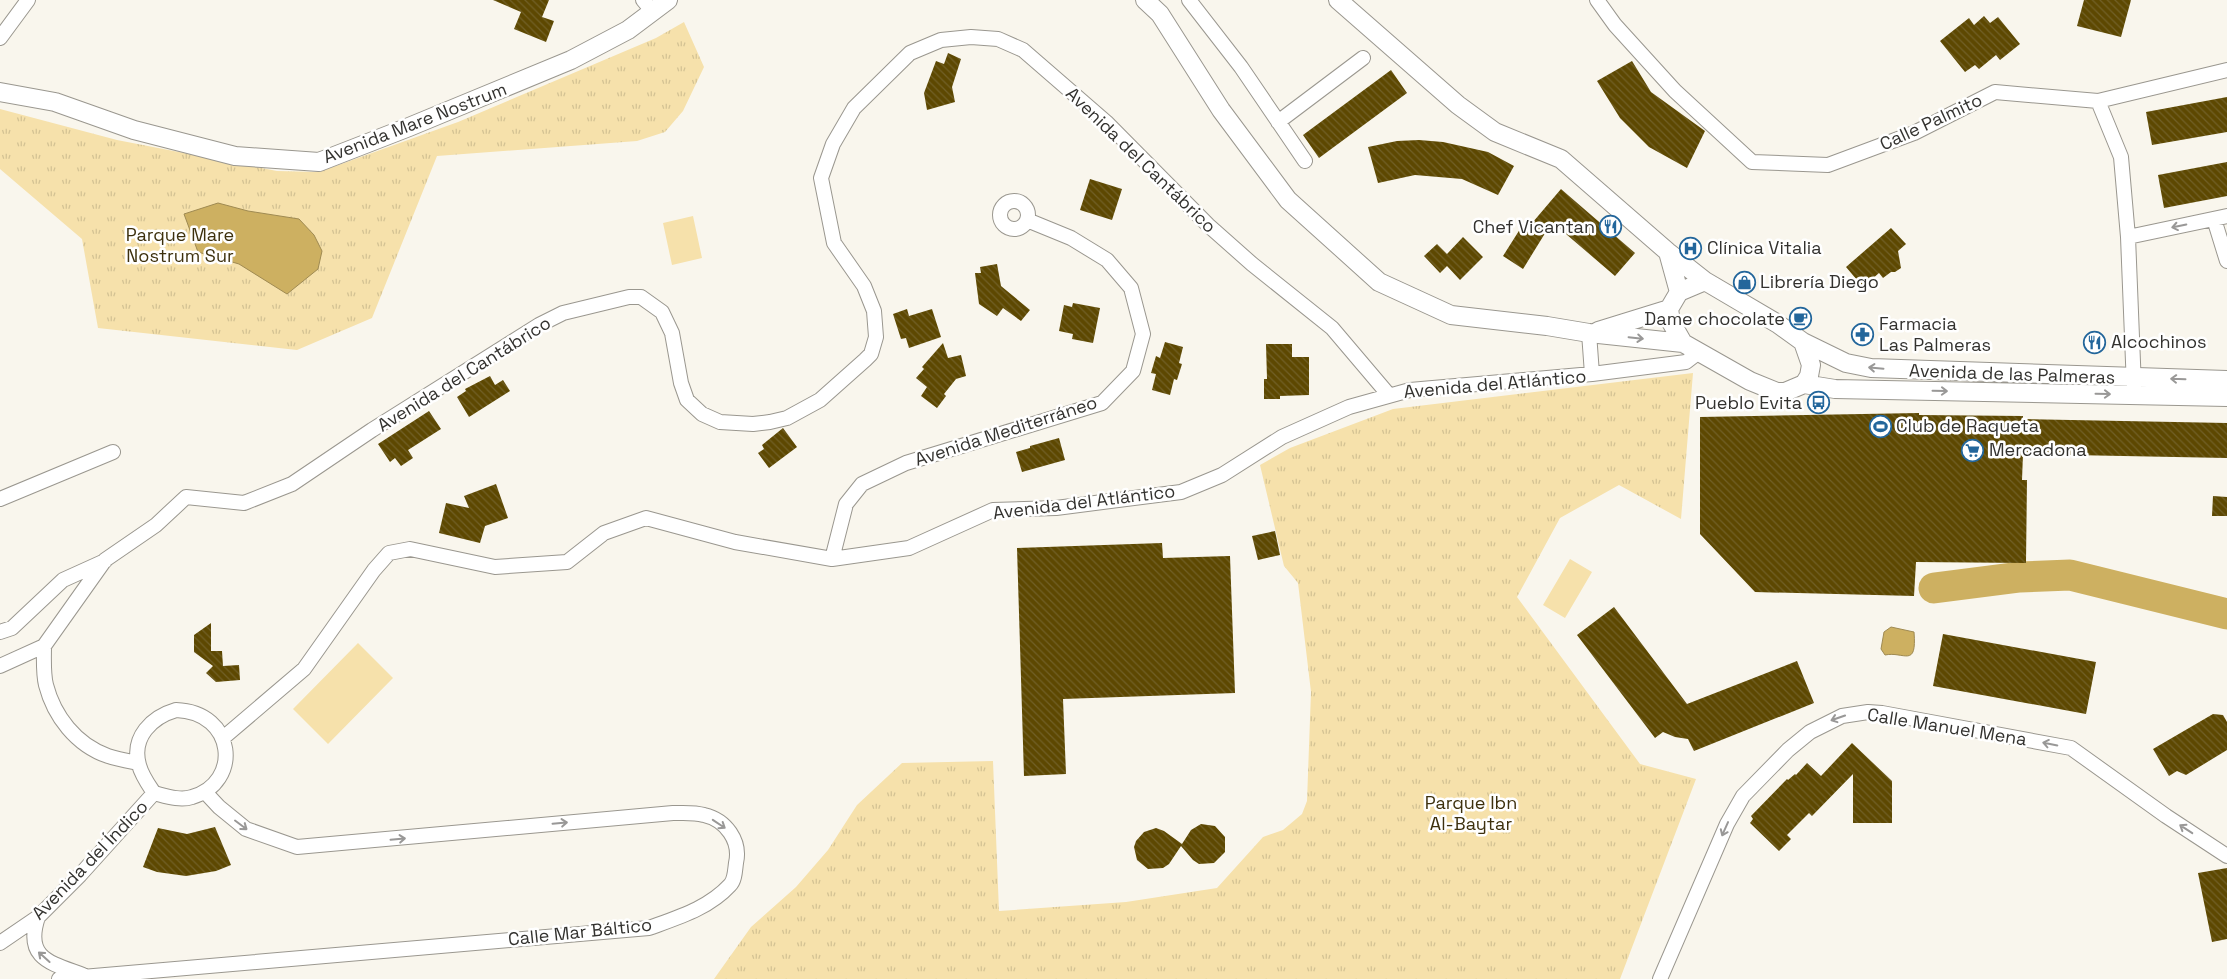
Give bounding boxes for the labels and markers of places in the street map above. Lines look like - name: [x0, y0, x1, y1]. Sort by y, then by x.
- place label: Chef Vicantan: [1473, 215, 1595, 238]
- restaurant icon: Chef Vicantan: [1599, 215, 1623, 239]
- hospital icon: Clínica Vitalia: [1679, 236, 1703, 260]
- place label: Clínica Vitalia: [1707, 236, 1822, 259]
- shop icon: Librería Diego: [1732, 270, 1756, 294]
- place label: Librería Diego: [1760, 270, 1879, 293]
- place label: Dame chocolate: [1644, 307, 1785, 330]
- cafe icon: Dame chocolate: [1789, 307, 1813, 331]
- place label: Farmacia Las Palmeras: [1879, 312, 1991, 356]
- pharmacy icon: Farmacia Las Palmeras: [1851, 322, 1875, 346]
- restaurant icon: Alcochinos: [2083, 330, 2107, 354]
- place label: Alcochinos: [2111, 330, 2207, 353]
- place label: Pueblo Evita: [1695, 391, 1802, 414]
- bus stop icon: Pueblo Evita: [1806, 391, 1830, 415]
- sports icon: Club de Raqueta: [1868, 414, 1892, 438]
- place label: Club de Raqueta: [1896, 414, 2039, 437]
- supermarket icon: Mercadona: [1961, 438, 1985, 462]
- place label: Mercadona: [1989, 438, 2087, 461]

